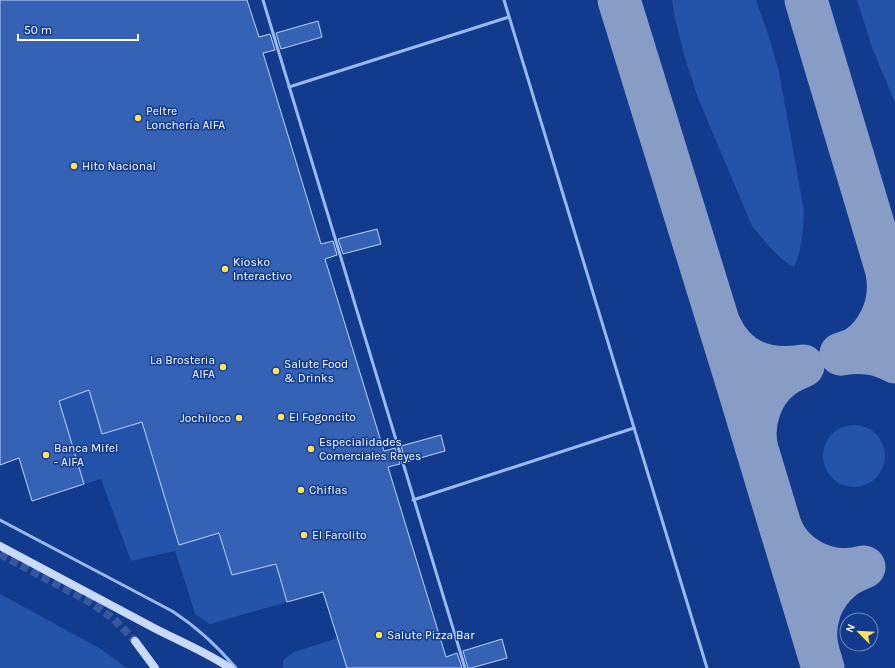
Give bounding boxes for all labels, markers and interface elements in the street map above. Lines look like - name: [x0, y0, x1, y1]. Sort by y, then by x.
- scale bar: [18, 16, 138, 42]
- text: 50 m: [24, 23, 52, 37]
- place label: Peltre Lonchería AIFA: [146, 104, 225, 132]
- marker: Peltre Lonchería AIFA: [133, 113, 143, 123]
- place label: Hito Nacional: [82, 159, 156, 173]
- marker: Hito Nacional: [69, 161, 79, 171]
- place label: Kiosko Interactivo: [233, 255, 292, 283]
- marker: Kiosko Interactivo: [220, 264, 230, 274]
- place label: La Brosteria AIFA: [150, 353, 215, 381]
- place label: Salute Food & Drinks: [284, 357, 348, 385]
- marker: La Brosteria AIFA: [218, 362, 228, 372]
- marker: Salute Food & Drinks: [271, 366, 281, 376]
- place label: El Fogoncito: [289, 410, 356, 424]
- place label: Jochiloco: [180, 411, 231, 425]
- marker: El Fogoncito: [276, 412, 286, 422]
- marker: Jochiloco: [234, 413, 244, 423]
- place label: Especialidades Comerciales Reyes: [319, 435, 421, 463]
- place label: Banca Mifel - AIFA: [54, 441, 118, 469]
- marker: Especialidades Comerciales Reyes: [306, 444, 316, 454]
- marker: Banca Mifel - AIFA: [41, 450, 51, 460]
- place label: Chiflas: [309, 483, 348, 497]
- marker: Chiflas: [296, 485, 306, 495]
- place label: El Farolito: [312, 528, 366, 542]
- marker: El Farolito: [299, 530, 309, 540]
- north arrow: [839, 612, 879, 652]
- text: N: [843, 622, 858, 634]
- place label: Salute Pizza Bar: [387, 628, 475, 642]
- marker: Salute Pizza Bar: [374, 630, 384, 640]

